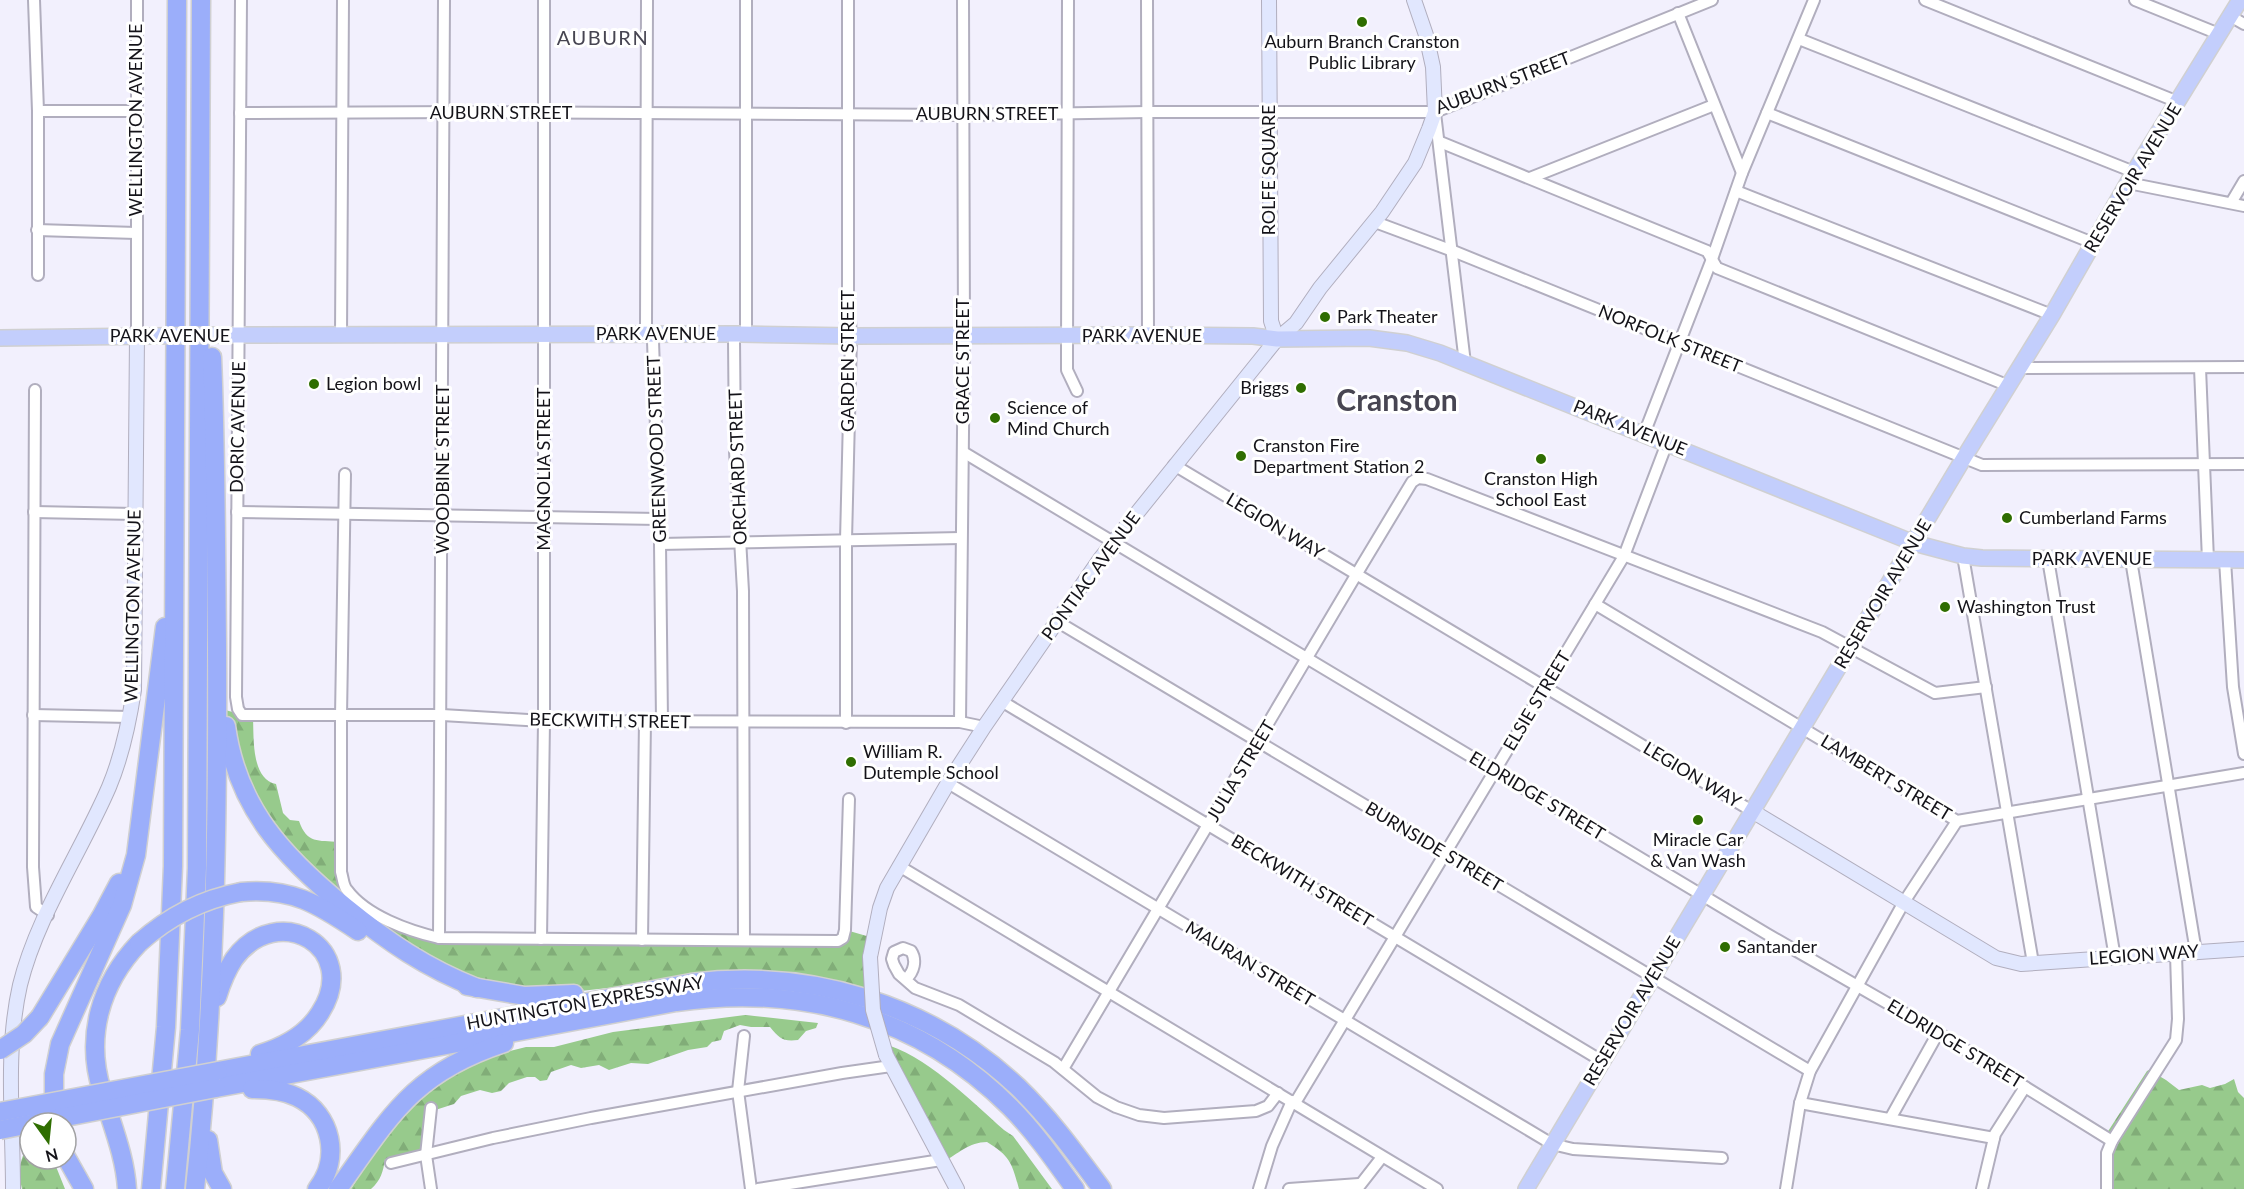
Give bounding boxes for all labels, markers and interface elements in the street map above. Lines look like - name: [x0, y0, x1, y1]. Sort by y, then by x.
- marker: Auburn Branch Cranston Public Library: [1355, 15, 1369, 29]
- street label: WELLINGTON AVENUE: [124, 24, 146, 216]
- district label: AUBURN: [557, 25, 649, 49]
- place label: Auburn Branch Cranston Public Library: [1264, 30, 1460, 73]
- street label: AUBURN STREET: [1432, 46, 1574, 118]
- street label: RESERVOIR AVENUE: [2079, 99, 2185, 256]
- street label: AUBURN STREET: [430, 101, 573, 123]
- street label: AUBURN STREET: [916, 102, 1059, 124]
- street label: ROLFE SQUARE: [1257, 105, 1279, 235]
- street label: GARDEN STREET: [836, 290, 858, 432]
- street label: GRACE STREET: [951, 297, 973, 424]
- street label: NORFOLK STREET: [1595, 299, 1746, 377]
- place label: Park Theater: [1337, 305, 1438, 327]
- marker: Park Theater: [1318, 310, 1332, 324]
- street label: PARK AVENUE: [596, 322, 716, 344]
- street label: PARK AVENUE: [110, 324, 230, 346]
- street label: PARK AVENUE: [1082, 324, 1202, 346]
- street label: GREENWOOD STREET: [642, 355, 670, 543]
- street label: DORIC AVENUE: [225, 361, 249, 493]
- place label: Legion bowl: [326, 372, 421, 394]
- place label: Briggs: [1240, 376, 1289, 398]
- marker: Legion bowl: [307, 377, 321, 391]
- marker: Briggs: [1294, 381, 1308, 395]
- district label: Cranston: [1336, 381, 1458, 417]
- street label: WOODBINE STREET: [431, 384, 453, 554]
- street label: MAGNOLIA STREET: [532, 387, 554, 551]
- street label: ORCHARD STREET: [723, 388, 751, 545]
- street label: PARK AVENUE: [1570, 394, 1690, 460]
- place label: Science of Mind Church: [1007, 396, 1110, 439]
- marker: Science of Mind Church: [988, 411, 1002, 425]
- place label: Cranston Fire Department Station 2: [1253, 434, 1424, 477]
- marker: Cranston Fire Department Station 2: [1234, 449, 1248, 463]
- marker: Cranston High School East: [1534, 452, 1548, 466]
- place label: Cranston High School East: [1484, 467, 1598, 510]
- street label: LEGION WAY: [1223, 487, 1329, 563]
- place label: Cumberland Farms: [2019, 506, 2167, 528]
- street label: PONTIAC AVENUE: [1036, 507, 1144, 644]
- street label: WELLINGTON AVENUE: [119, 509, 145, 703]
- marker: Cumberland Farms: [2000, 511, 2014, 525]
- street label: RESERVOIR AVENUE: [1829, 515, 1935, 672]
- street label: PARK AVENUE: [2032, 547, 2152, 569]
- place label: Washington Trust: [1957, 595, 2096, 617]
- marker: Washington Trust: [1938, 600, 1952, 614]
- street label: ELSIE STREET: [1498, 646, 1575, 754]
- street label: BECKWITH STREET: [529, 708, 691, 732]
- street label: JULIA STREET: [1201, 715, 1279, 825]
- street label: LAMBERT STREET: [1817, 729, 1956, 825]
- street label: LEGION WAY: [1640, 736, 1746, 812]
- place label: William R. Dutemple School: [863, 740, 999, 783]
- street label: ELDRIDGE STREET: [1466, 746, 1610, 845]
- marker: William R. Dutemple School: [844, 755, 858, 769]
- street label: BURNSIDE STREET: [1362, 796, 1508, 896]
- marker: Miracle Car & Van Wash: [1691, 813, 1705, 827]
- place label: Miracle Car & Van Wash: [1650, 828, 1746, 871]
- street label: BECKWITH STREET: [1228, 829, 1378, 931]
- street label: MAURAN STREET: [1182, 916, 1319, 1011]
- street label: RESERVOIR AVENUE: [1578, 932, 1684, 1089]
- place label: Santander: [1737, 935, 1818, 957]
- street label: LEGION WAY: [2088, 939, 2200, 969]
- marker: Santander: [1718, 940, 1732, 954]
- street label: HUNTINGTON EXPRESSWAY: [465, 970, 706, 1034]
- street label: ELDRIDGE STREET: [1884, 994, 2028, 1093]
- north arrow: [18, 1111, 78, 1171]
- text: N: [44, 1145, 60, 1167]

